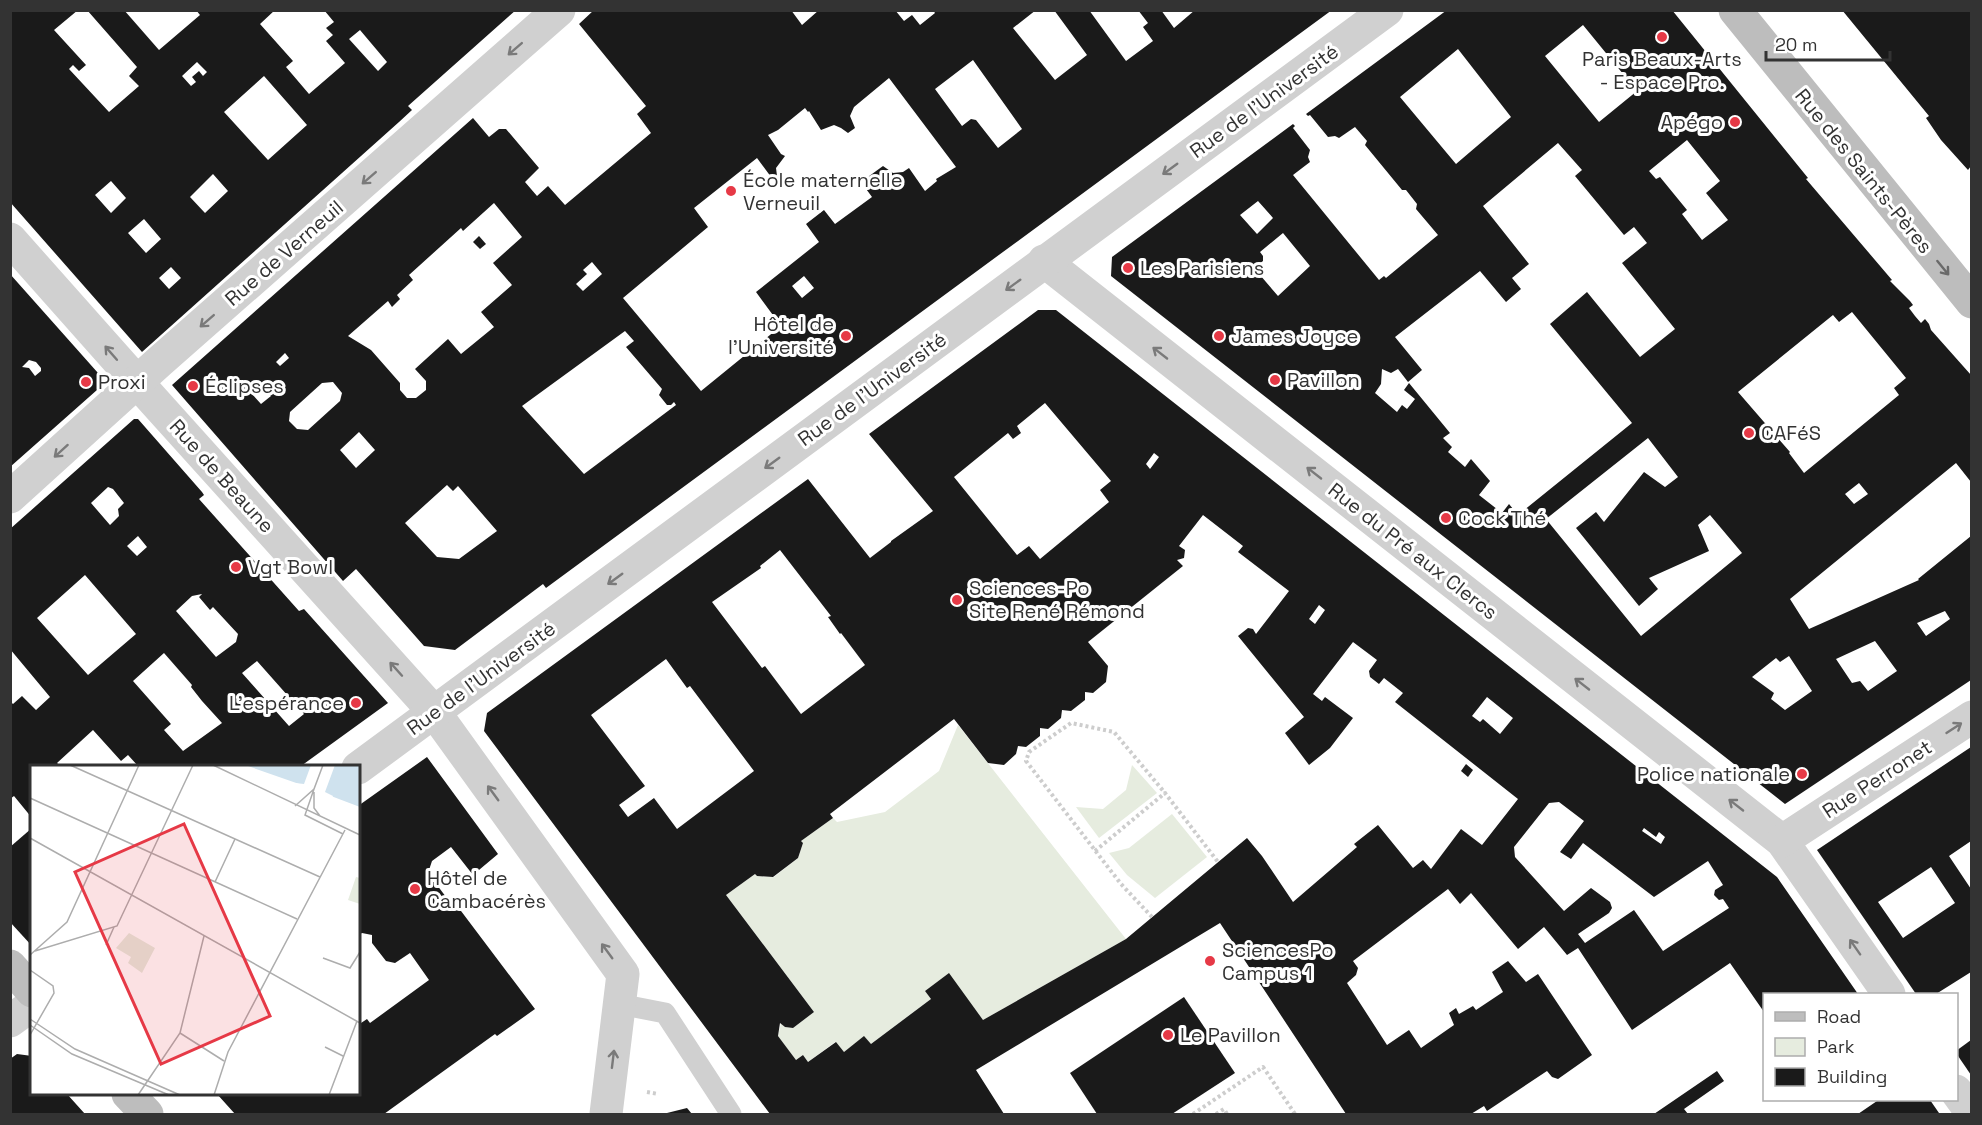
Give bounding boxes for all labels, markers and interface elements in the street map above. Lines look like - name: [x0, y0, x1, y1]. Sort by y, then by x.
- scale bar: [1766, 24, 1890, 62]
- marker: Paris Beaux-Arts - Espace Pro.: [1655, 30, 1669, 44]
- text: 20 m: [1775, 33, 1818, 56]
- street label: Rue de l'Université: [1184, 38, 1344, 164]
- one-way arrow: [508, 42, 523, 56]
- place label: Paris Beaux-Arts - Espace Pro.: [1582, 46, 1742, 95]
- street label: Rue des Saints-Pères: [1789, 83, 1939, 259]
- place label: Apégo: [1660, 109, 1723, 135]
- marker: Apégo: [1728, 115, 1742, 129]
- one-way arrow: [1163, 163, 1179, 176]
- place label: École maternelle Verneuil: [743, 167, 903, 216]
- one-way arrow: [361, 171, 376, 185]
- marker: École maternelle Verneuil: [724, 184, 738, 198]
- street label: Rue de Verneuil: [219, 194, 349, 312]
- place label: Les Parisiens: [1140, 255, 1264, 281]
- one-way arrow: [1937, 260, 1950, 276]
- marker: Les Parisiens: [1121, 261, 1135, 275]
- one-way arrow: [1005, 279, 1021, 291]
- place label: Hôtel de l'Université: [728, 311, 834, 360]
- one-way arrow: [199, 314, 214, 328]
- place label: James Joyce: [1231, 323, 1358, 349]
- street label: Rue de l'Université: [792, 326, 952, 452]
- marker: Hôtel de l'Université: [839, 329, 853, 343]
- marker: James Joyce: [1212, 329, 1226, 343]
- one-way arrow: [104, 346, 118, 361]
- one-way arrow: [1152, 346, 1168, 359]
- place label: Pavillon: [1287, 367, 1360, 393]
- place label: Proxi: [98, 369, 146, 395]
- place label: Éclipses: [205, 373, 284, 399]
- marker: Pavillon: [1268, 373, 1282, 387]
- marker: Proxi: [79, 375, 93, 389]
- marker: Éclipses: [186, 379, 200, 393]
- street label: Rue de Beaune: [164, 414, 280, 538]
- place label: CAFéS: [1761, 420, 1821, 446]
- marker: CAFéS: [1742, 426, 1756, 440]
- one-way arrow: [54, 444, 69, 458]
- one-way arrow: [764, 457, 780, 469]
- one-way arrow: [1306, 467, 1322, 480]
- street label: Rue du Pré aux Clercs: [1323, 477, 1503, 625]
- place label: Cock Thé: [1458, 505, 1546, 531]
- marker: Cock Thé: [1439, 511, 1453, 525]
- place label: Vgt Bowl: [248, 554, 333, 580]
- marker: Vgt Bowl: [229, 560, 243, 574]
- one-way arrow: [607, 572, 623, 585]
- place label: Sciences-Po Site René Rémond: [969, 575, 1145, 624]
- marker: Sciences-Po Site René Rémond: [950, 593, 964, 607]
- street label: Rue de l'Université: [401, 615, 561, 741]
- one-way arrow: [389, 662, 403, 677]
- one-way arrow: [1575, 678, 1591, 691]
- place label: L'espérance: [229, 690, 344, 716]
- marker: L'espérance: [349, 696, 363, 710]
- one-way arrow: [1945, 722, 1961, 734]
- street label: Rue Perronet: [1817, 734, 1937, 824]
- place label: Police nationale: [1637, 761, 1790, 787]
- inset map: [30, 765, 360, 1095]
- marker: Police nationale: [1795, 767, 1809, 781]
- one-way arrow: [487, 786, 499, 802]
- one-way arrow: [1728, 798, 1744, 811]
- place label: Hôtel de Cambacérès: [427, 865, 546, 914]
- marker: Hôtel de Cambacérès: [408, 882, 422, 896]
- place label: SciencesPo Campus 1: [1222, 937, 1334, 986]
- one-way arrow: [1849, 939, 1861, 955]
- one-way arrow: [601, 944, 613, 960]
- marker: SciencesPo Campus 1: [1203, 954, 1217, 968]
- legend: [1763, 993, 1958, 1101]
- text: Road: [1817, 1005, 1861, 1028]
- place label: Le Pavillon: [1180, 1022, 1281, 1048]
- marker: Le Pavillon: [1161, 1028, 1175, 1042]
- text: Park: [1817, 1035, 1855, 1058]
- one-way arrow: [607, 1050, 618, 1070]
- text: Building: [1817, 1065, 1887, 1088]

